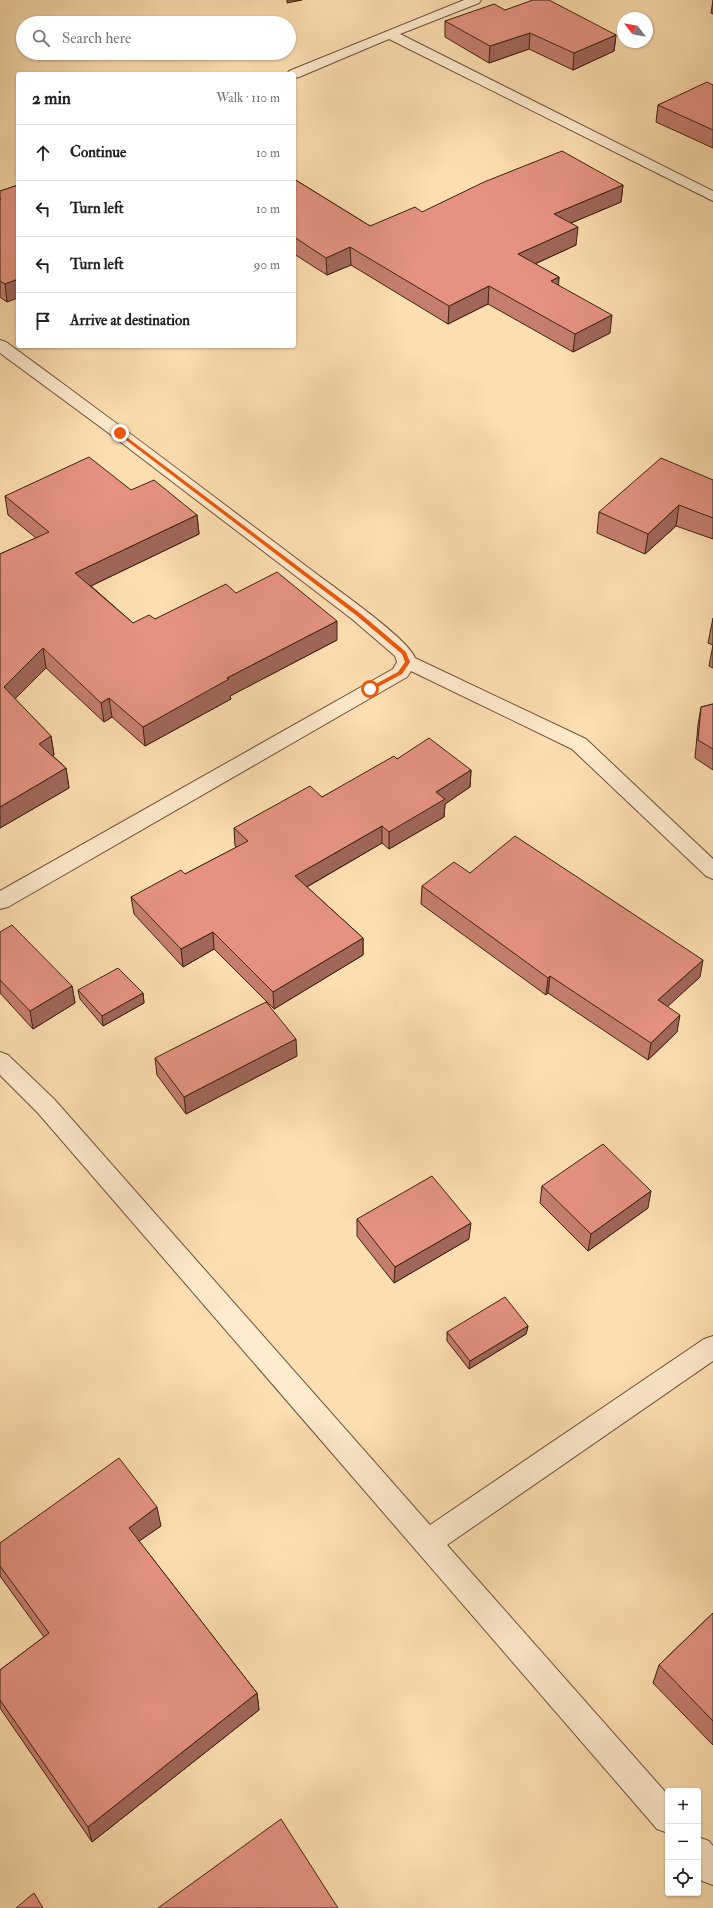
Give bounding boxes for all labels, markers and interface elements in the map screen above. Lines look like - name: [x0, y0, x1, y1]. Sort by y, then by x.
- north arrow: [617, 12, 653, 48]
- search box: [16, 16, 296, 60]
- icon: search: [30, 27, 52, 49]
- text: Search here: [62, 29, 131, 48]
- text: 2 min: [32, 88, 71, 109]
- text: Walk · 110 m: [216, 90, 280, 106]
- icon: ahead: [32, 142, 54, 164]
- text: Continue: [70, 143, 126, 162]
- text: 10 m: [256, 145, 280, 161]
- icon: left: [32, 198, 54, 220]
- text: Turn left: [70, 199, 124, 218]
- text: 10 m: [256, 201, 280, 217]
- icon: left: [32, 254, 54, 276]
- text: Turn left: [70, 255, 124, 274]
- text: 90 m: [254, 257, 280, 273]
- icon: arrive: [32, 310, 54, 332]
- text: Arrive at destination: [70, 311, 190, 330]
- route end: [111, 424, 129, 442]
- route start: [361, 680, 379, 698]
- map controls: [665, 1788, 701, 1896]
- button: +: [665, 1788, 701, 1824]
- button: −: [665, 1824, 701, 1860]
- button: locate: [665, 1860, 701, 1896]

